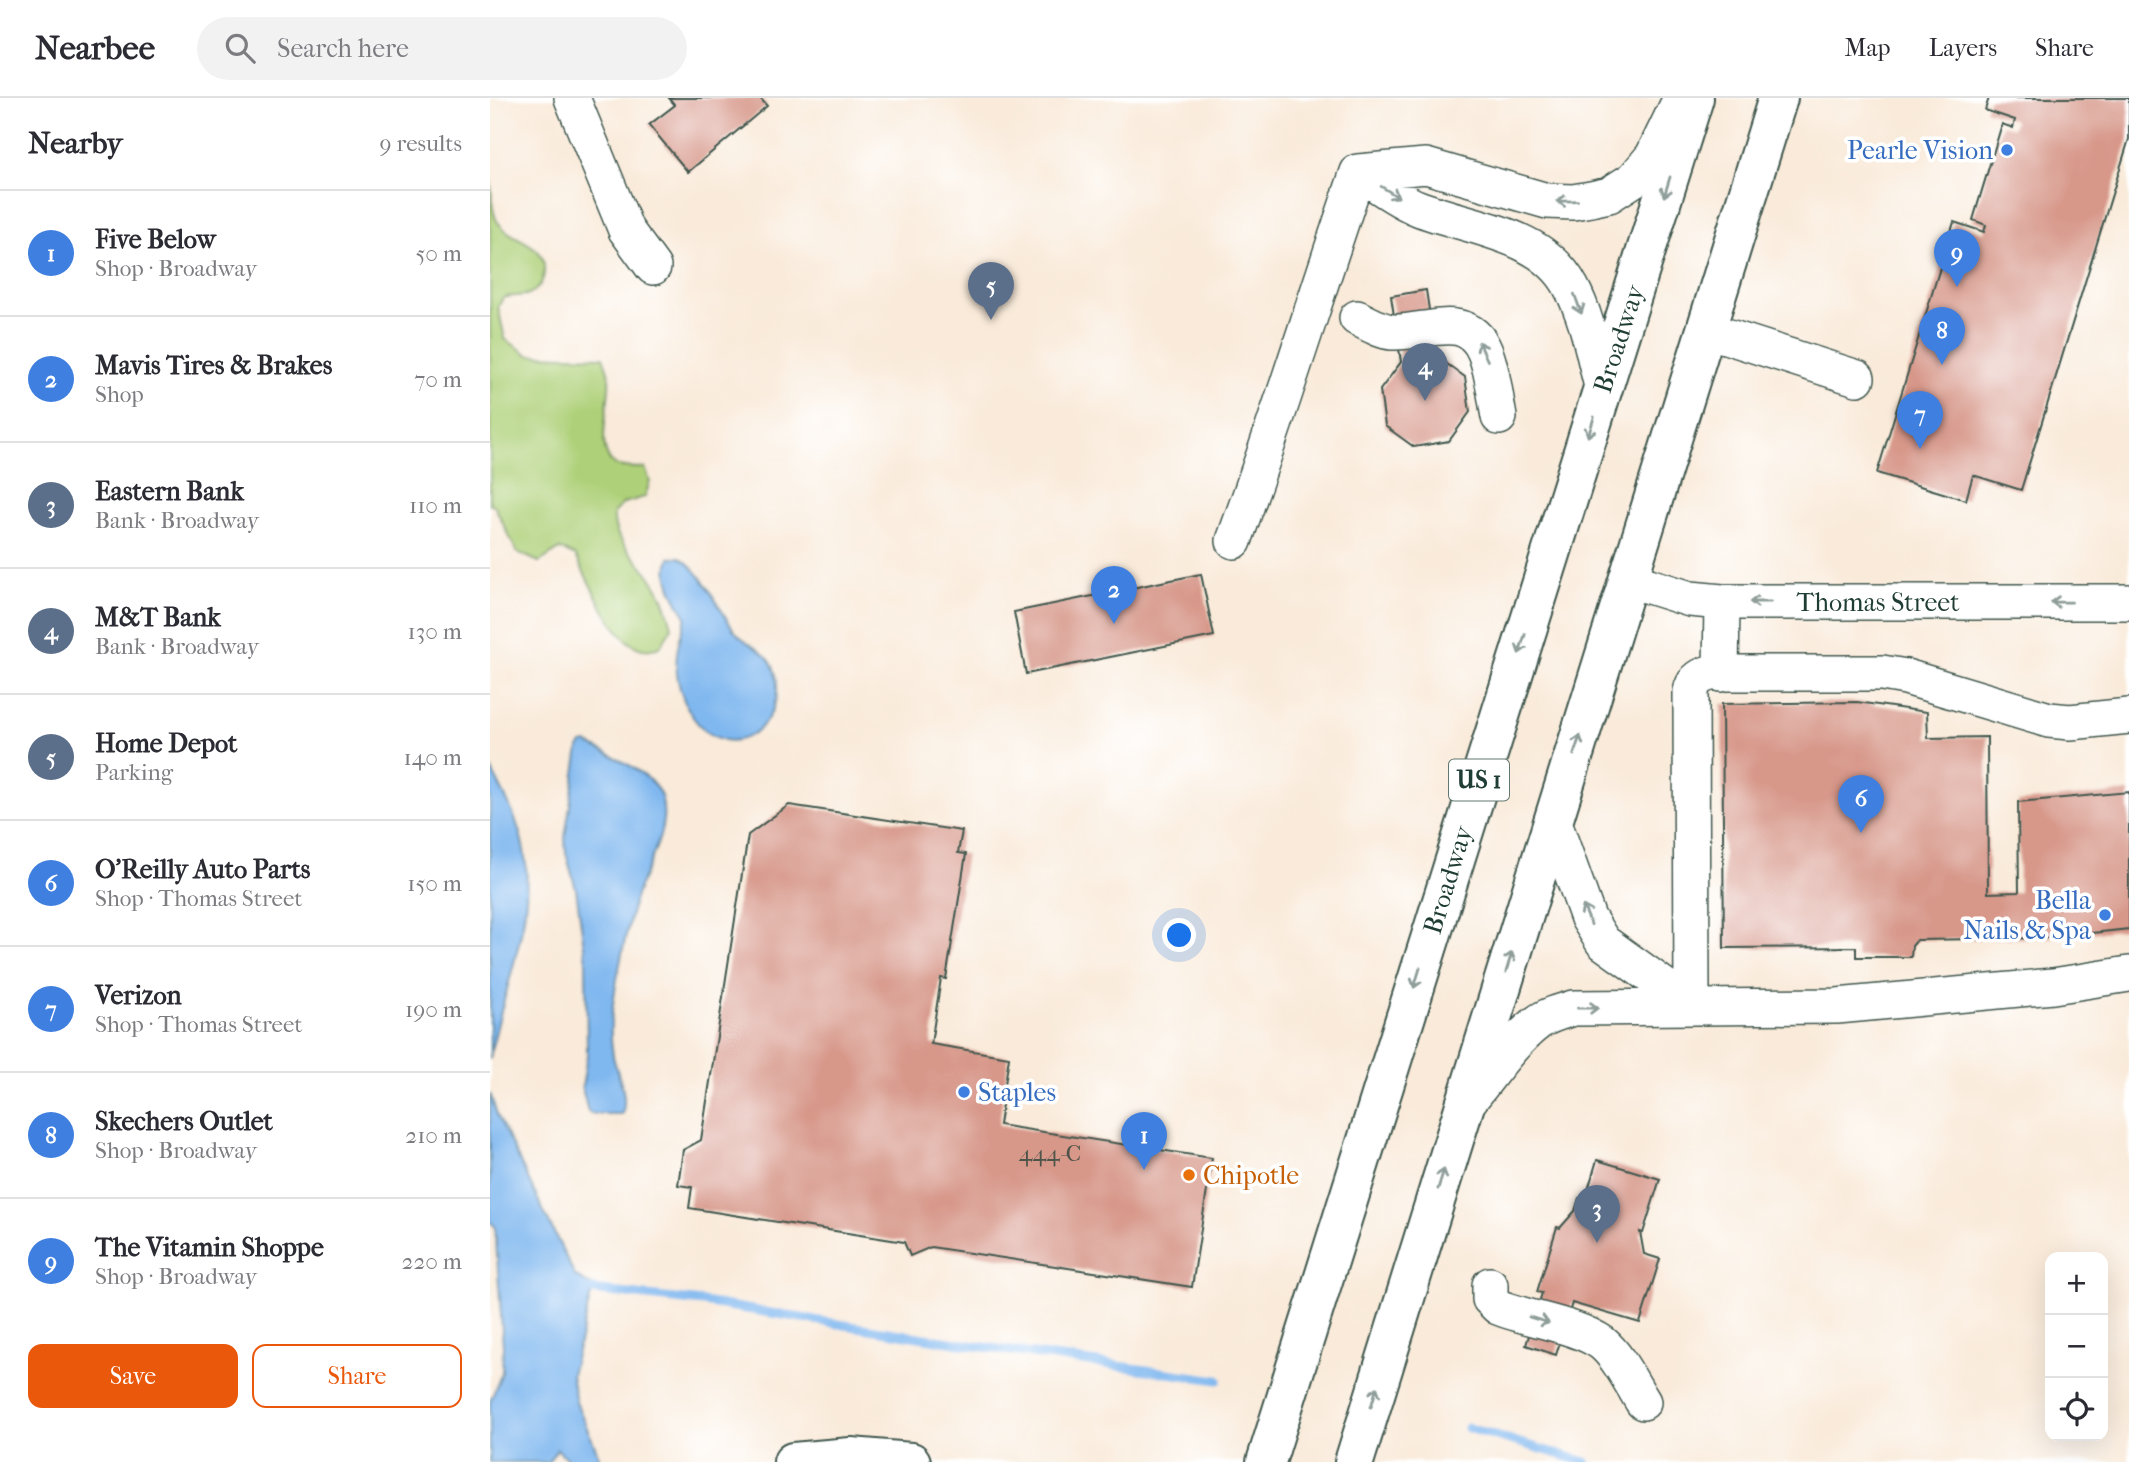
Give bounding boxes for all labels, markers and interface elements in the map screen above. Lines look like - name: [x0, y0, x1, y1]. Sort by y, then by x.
- search box: [197, 17, 687, 80]
- text: Nearbee: [35, 29, 155, 68]
- icon: search: [221, 29, 259, 67]
- text: Search here: [277, 33, 409, 64]
- text: Map: [1845, 34, 1891, 62]
- text: Layers: [1929, 34, 1997, 62]
- text: Share: [2035, 34, 2094, 62]
- text: Nearby: [28, 126, 123, 161]
- text: 9 results: [380, 130, 462, 157]
- place label: Pearle Vision: [1847, 135, 1993, 166]
- marker: Pearle Vision: [1999, 142, 2015, 158]
- one-way arrow: [1659, 175, 1672, 197]
- one-way arrow: [1380, 185, 1399, 200]
- one-way arrow: [1556, 195, 1579, 208]
- text: Five Below: [95, 224, 216, 255]
- pin: 9: [1934, 229, 1980, 287]
- text: 1: [47, 240, 55, 267]
- text: 50 m: [415, 240, 462, 267]
- text: Shop · Broadway: [95, 255, 257, 282]
- pin: 5: [968, 262, 1014, 320]
- street label: Broadway: [1587, 280, 1651, 397]
- one-way arrow: [1573, 292, 1585, 314]
- pin: 8: [1919, 307, 1965, 365]
- one-way arrow: [1476, 341, 1489, 362]
- pin: 4: [1402, 343, 1448, 401]
- text: Mavis Tires & Brakes: [95, 350, 332, 381]
- text: 2: [45, 366, 57, 393]
- text: 70 m: [414, 366, 462, 393]
- text: Shop: [95, 381, 144, 408]
- pin: 7: [1897, 391, 1943, 449]
- one-way arrow: [1584, 416, 1597, 438]
- text: Eastern Bank: [95, 476, 244, 507]
- text: 3: [46, 492, 56, 519]
- text: 110 m: [409, 492, 462, 519]
- text: Bank · Broadway: [95, 507, 259, 534]
- pin: 2: [1091, 566, 1137, 624]
- street label: Thomas Street: [1796, 587, 1960, 618]
- one-way arrow: [1749, 595, 1772, 609]
- one-way arrow: [2050, 595, 2073, 608]
- text: M&T Bank: [95, 602, 221, 633]
- text: 4: [44, 618, 58, 645]
- text: 130 m: [408, 618, 462, 645]
- text: Bank · Broadway: [95, 633, 259, 660]
- one-way arrow: [1515, 633, 1528, 655]
- text: Home Depot: [95, 728, 237, 759]
- one-way arrow: [1572, 735, 1584, 757]
- text: 5: [46, 744, 56, 771]
- text: 140 m: [403, 744, 462, 771]
- text: Parking: [95, 759, 173, 786]
- road number: US 1: [1449, 760, 1509, 800]
- pin: 6: [1838, 775, 1884, 833]
- street label: Broadway: [1417, 821, 1479, 938]
- text: O'Reilly Auto Parts: [95, 854, 310, 885]
- text: 6: [45, 870, 57, 897]
- text: 150 m: [407, 870, 462, 897]
- text: Shop · Thomas Street: [95, 885, 303, 912]
- place label: Bella Nails & Spa: [1963, 885, 2092, 946]
- one-way arrow: [1580, 904, 1593, 926]
- marker: Bella Nails & Spa: [2097, 907, 2113, 923]
- your location: [1162, 918, 1196, 952]
- one-way arrow: [1503, 952, 1516, 974]
- one-way arrow: [1410, 966, 1423, 988]
- text: Verizon: [95, 980, 182, 1011]
- text: 7: [45, 996, 57, 1023]
- text: 190 m: [405, 996, 462, 1023]
- one-way arrow: [1576, 1001, 1599, 1015]
- text: Shop · Thomas Street: [95, 1011, 303, 1038]
- place label: Staples: [978, 1077, 1056, 1108]
- marker: Staples: [956, 1084, 972, 1100]
- text: Skechers Outlet: [95, 1106, 273, 1137]
- pin: 1: [1121, 1112, 1167, 1170]
- text: 8: [45, 1122, 57, 1149]
- text: 210 m: [405, 1122, 462, 1149]
- text: Shop · Broadway: [95, 1137, 257, 1164]
- house number: 444-C: [1019, 1140, 1081, 1167]
- place label: Chipotle: [1203, 1160, 1299, 1191]
- marker: Chipotle: [1181, 1167, 1197, 1183]
- one-way arrow: [1436, 1169, 1448, 1191]
- pin: 3: [1574, 1185, 1620, 1243]
- text: The Vitamin Shoppe: [95, 1232, 324, 1263]
- text: 9: [45, 1248, 57, 1275]
- text: 220 m: [402, 1248, 462, 1275]
- map controls: [2045, 1252, 2108, 1441]
- button: +: [2045, 1252, 2108, 1315]
- text: Shop · Broadway: [95, 1263, 257, 1290]
- one-way arrow: [1527, 1315, 1549, 1327]
- button: −: [2045, 1315, 2108, 1378]
- button: Save: [28, 1344, 238, 1408]
- button: Share: [252, 1344, 462, 1408]
- button: locate: [2045, 1378, 2108, 1441]
- one-way arrow: [1368, 1386, 1381, 1408]

